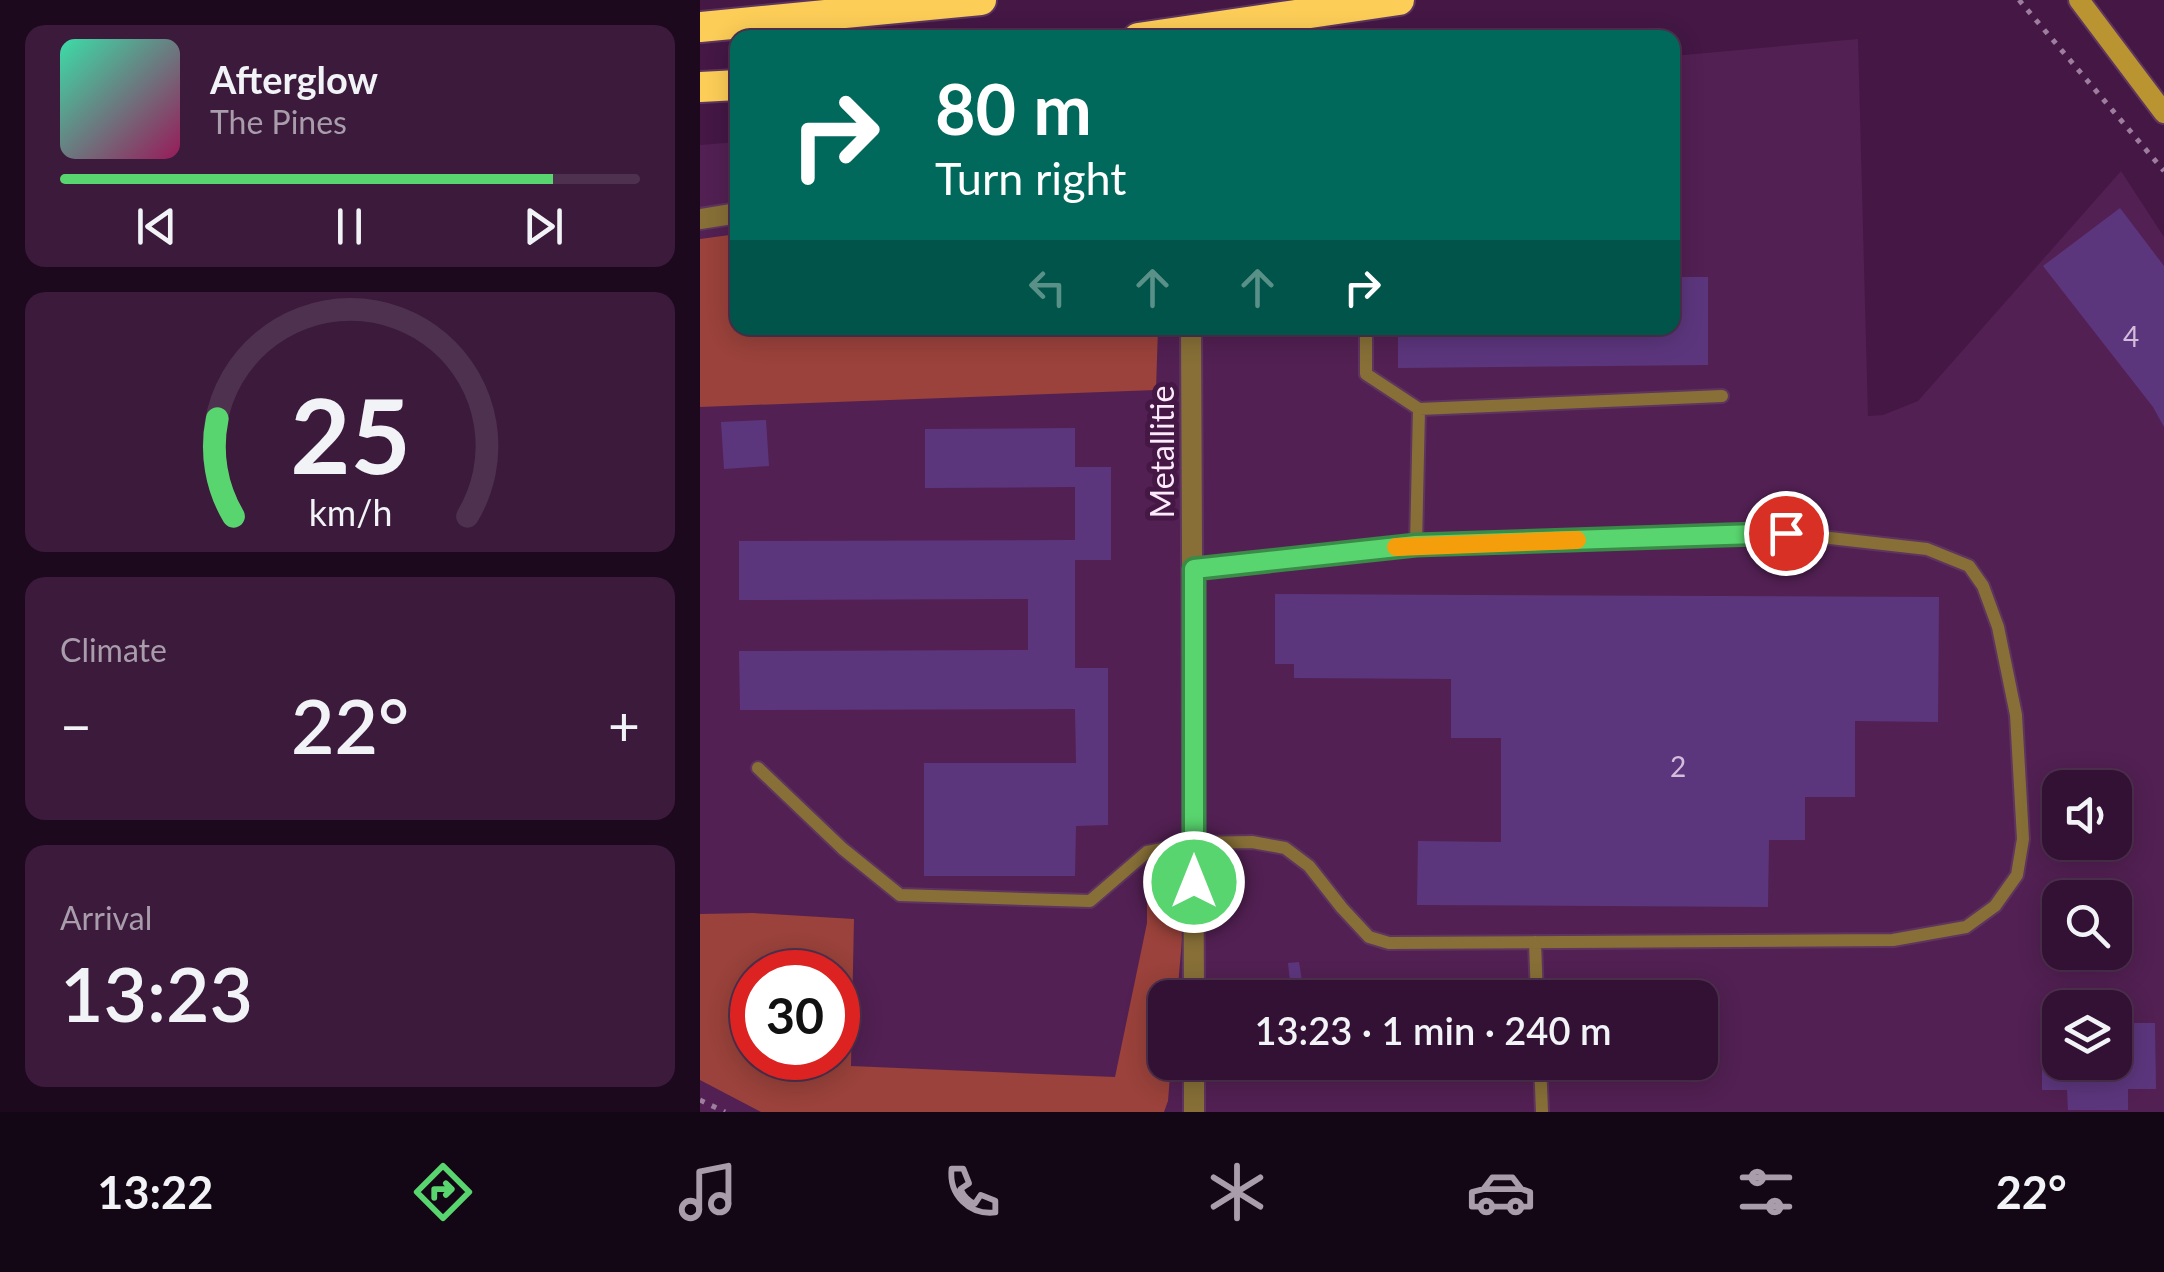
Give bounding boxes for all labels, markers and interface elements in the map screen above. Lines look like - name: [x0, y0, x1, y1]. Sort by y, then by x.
- text: Afterglow: [210, 56, 378, 102]
- text: 80 m: [935, 66, 1092, 150]
- icon: right: [770, 70, 900, 200]
- text: The Pines: [210, 102, 347, 141]
- text: Turn right: [935, 151, 1126, 205]
- icon: previous: [129, 199, 184, 254]
- icon: pause: [322, 199, 377, 254]
- icon: next: [516, 199, 571, 254]
- icon: left: [1020, 260, 1075, 315]
- icon: ahead: [1125, 260, 1180, 315]
- icon: ahead: [1230, 260, 1285, 315]
- icon: right: [1335, 260, 1390, 315]
- house number: 4: [2123, 319, 2139, 353]
- text: 25: [290, 371, 410, 496]
- street label: Metallitie: [1142, 386, 1181, 518]
- text: km/h: [308, 491, 392, 534]
- pin: [1744, 491, 1829, 576]
- icon: arrive: [1759, 506, 1814, 561]
- text: Climate: [60, 630, 167, 669]
- text: 22°: [291, 680, 409, 770]
- text: −: [60, 692, 92, 758]
- text: +: [608, 692, 640, 758]
- house number: 2: [1670, 749, 1686, 783]
- map controls: [2042, 770, 2132, 1080]
- button: sound: [2042, 770, 2132, 860]
- position arrow: [1142, 830, 1246, 934]
- button: search: [2042, 880, 2132, 970]
- text: Arrival: [60, 898, 152, 937]
- text: 13:23: [60, 948, 253, 1038]
- speed limit sign: 30: [730, 950, 860, 1080]
- button: layers: [2042, 990, 2132, 1080]
- text: 13:23 · 1 min · 240 m: [1255, 1007, 1611, 1053]
- icon: directions: [408, 1157, 478, 1227]
- icon: music: [673, 1157, 743, 1227]
- icon: phone: [937, 1157, 1007, 1227]
- icon: climate: [1202, 1157, 1272, 1227]
- icon: car: [1466, 1157, 1536, 1227]
- icon: filters: [1731, 1157, 1801, 1227]
- text: 13:22: [97, 1165, 213, 1219]
- text: 22°: [1996, 1165, 2067, 1219]

